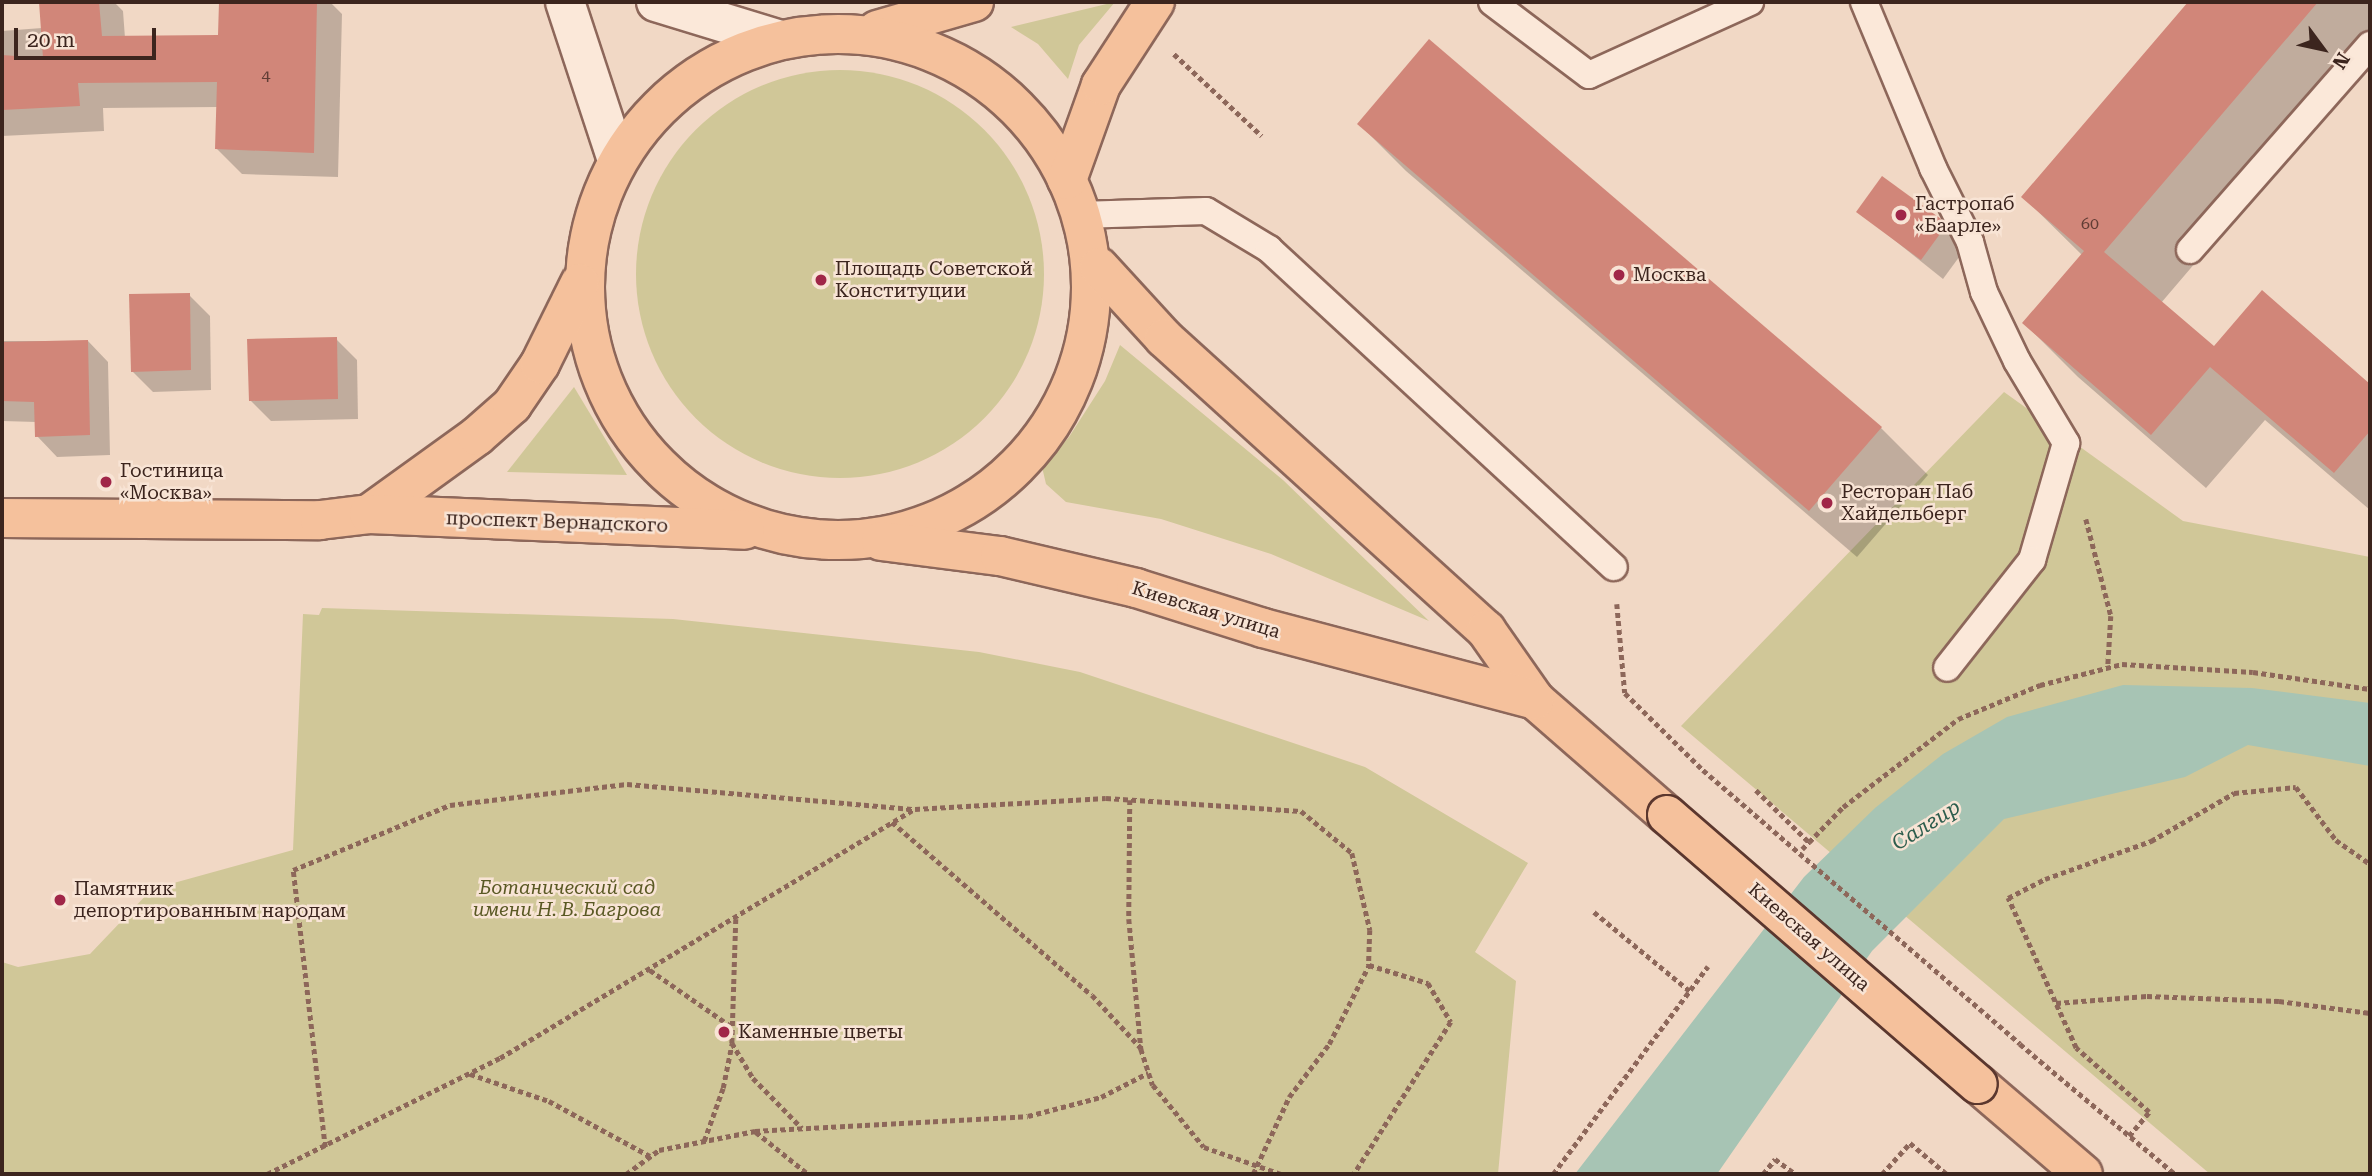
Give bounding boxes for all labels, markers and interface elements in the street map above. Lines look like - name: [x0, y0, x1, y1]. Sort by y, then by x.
- scale bar: [18, 14, 159, 58]
- north arrow: [2288, 14, 2358, 84]
- text: 20 m: [27, 28, 75, 52]
- text: N: [2327, 48, 2355, 73]
- house number: 4: [262, 66, 270, 86]
- place label: Гастропаб «Баарле»: [1915, 193, 2015, 237]
- marker: Гастропаб «Баарле»: [1893, 207, 1909, 223]
- house number: 60: [2081, 214, 2099, 234]
- place label: Площадь Советской Конституции: [835, 258, 1033, 302]
- place label: Москва: [1633, 264, 1706, 286]
- marker: Москва: [1611, 267, 1627, 283]
- marker: Площадь Советской Конституции: [813, 272, 829, 288]
- place label: Гостиница «Москва»: [120, 460, 223, 504]
- marker: Гостиница «Москва»: [98, 474, 114, 490]
- place label: Ресторан Паб Хайдельберг: [1841, 481, 1973, 525]
- marker: Ресторан Паб Хайдельберг: [1819, 495, 1835, 511]
- street label: проспект Вернадского: [446, 507, 668, 537]
- street label: Киевская улица: [1129, 577, 1283, 643]
- water label: Салгир: [1887, 794, 1965, 856]
- park label: Ботанический сад имени Н. В. Багрова: [473, 877, 661, 921]
- place label: Памятник депортированным народам: [74, 878, 346, 922]
- street label: Киевская улица: [1744, 878, 1874, 996]
- marker: Памятник депортированным народам: [52, 892, 68, 908]
- place label: Каменные цветы: [738, 1021, 903, 1043]
- marker: Каменные цветы: [716, 1024, 732, 1040]

